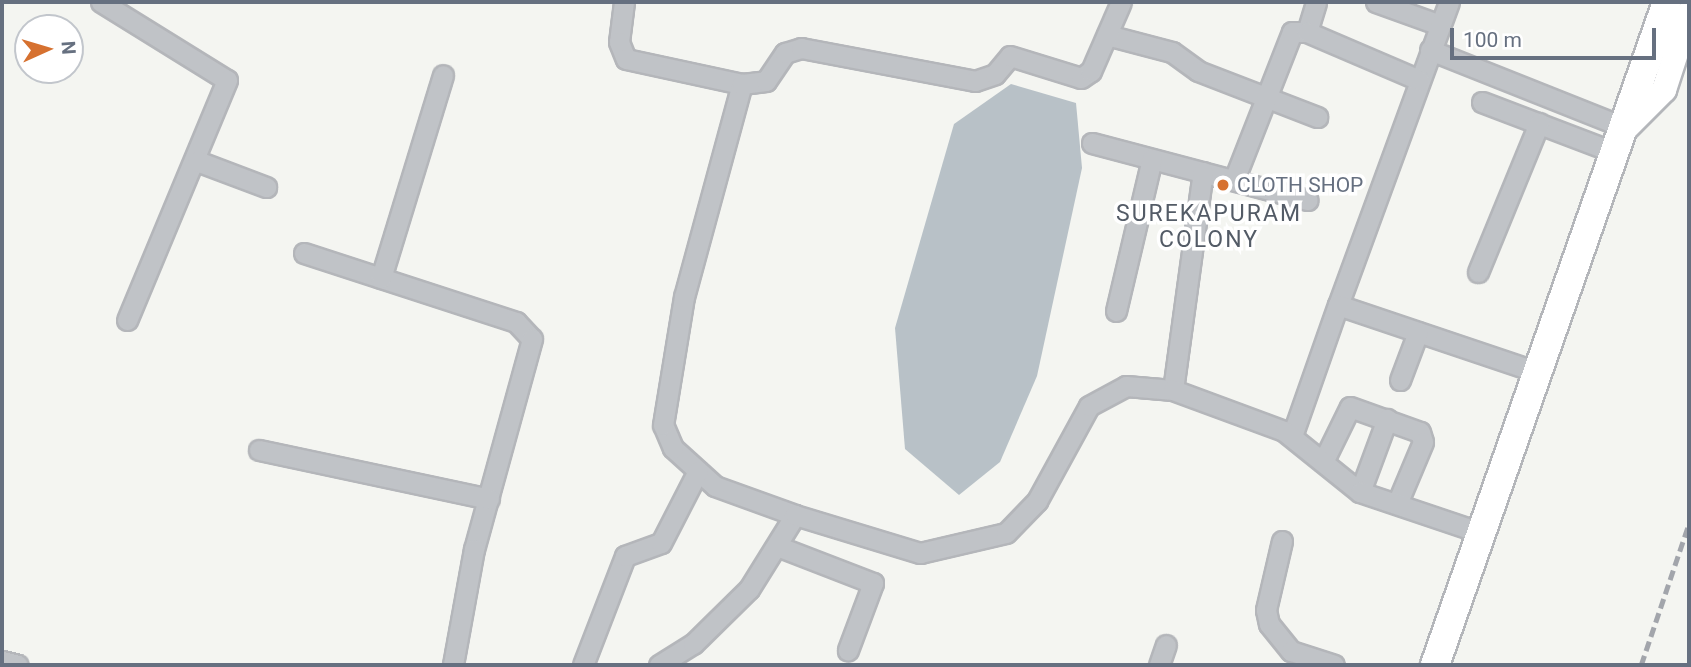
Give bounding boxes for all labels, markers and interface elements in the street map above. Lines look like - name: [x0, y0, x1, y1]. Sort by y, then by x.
- north arrow: [14, 14, 84, 84]
- scale bar: [1453, 14, 1660, 58]
- text: 100 m: [1463, 28, 1522, 52]
- text: N: [57, 40, 80, 55]
- place label: CLOTH SHOP: [1237, 172, 1363, 198]
- marker: CLOTH SHOP: [1215, 177, 1231, 193]
- district label: SUREKAPURAM COLONY: [1117, 200, 1301, 254]

